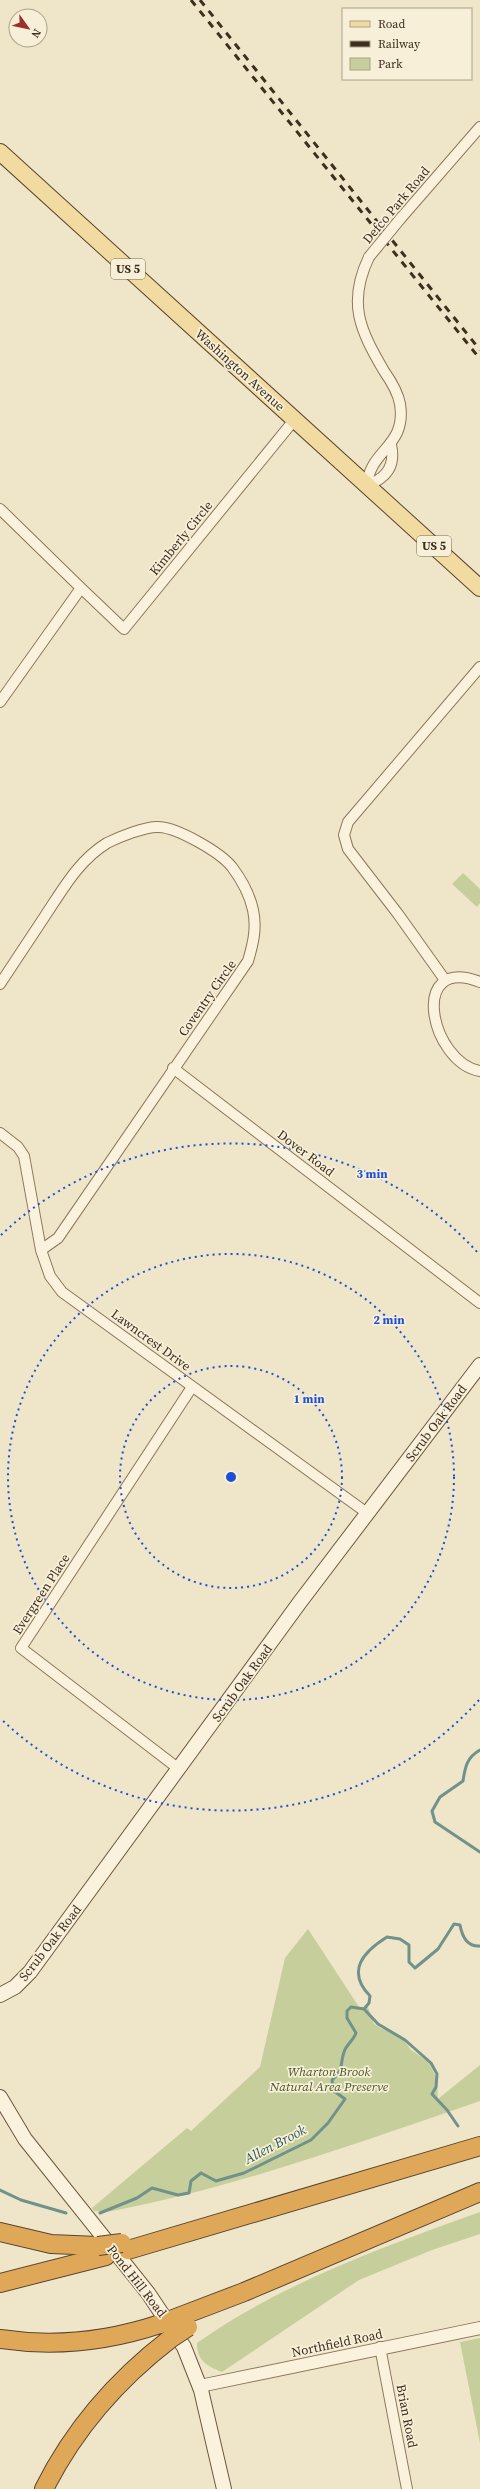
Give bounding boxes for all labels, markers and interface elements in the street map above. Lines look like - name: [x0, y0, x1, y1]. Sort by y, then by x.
- north arrow: [8, 8, 48, 48]
- legend: [342, 8, 472, 80]
- text: Road: [378, 16, 405, 32]
- text: N: [27, 26, 44, 41]
- text: Railway: [378, 36, 421, 52]
- text: Park: [378, 56, 403, 72]
- street label: Defco Park Road: [359, 162, 434, 247]
- road number: US 5: [111, 259, 145, 279]
- street label: Washington Avenue: [192, 325, 289, 415]
- street label: Kimberly Circle: [146, 497, 217, 579]
- road number: US 5: [417, 536, 451, 556]
- street label: Coventry Circle: [174, 956, 240, 1040]
- street label: Dover Road: [274, 1126, 338, 1180]
- text: 3 min: [356, 1166, 388, 1182]
- street label: Lawncrest Drive: [108, 1305, 195, 1375]
- text: 2 min: [373, 1312, 405, 1328]
- street label: Scrub Oak Road: [402, 1381, 471, 1465]
- text: 1 min: [293, 1391, 325, 1407]
- centre of rings: [224, 1470, 238, 1484]
- street label: Evergreen Place: [9, 1550, 74, 1638]
- street label: Scrub Oak Road: [208, 1640, 276, 1725]
- street label: Scrub Oak Road: [15, 1901, 85, 1984]
- park label: Wharton Brook Natural Area Preserve: [269, 2063, 389, 2095]
- water label: Allen Brook: [240, 2119, 310, 2169]
- street label: Pond Hill Road: [103, 2241, 171, 2321]
- street label: Northfield Road: [290, 2325, 385, 2361]
- street label: Brian Road: [393, 2383, 422, 2450]

